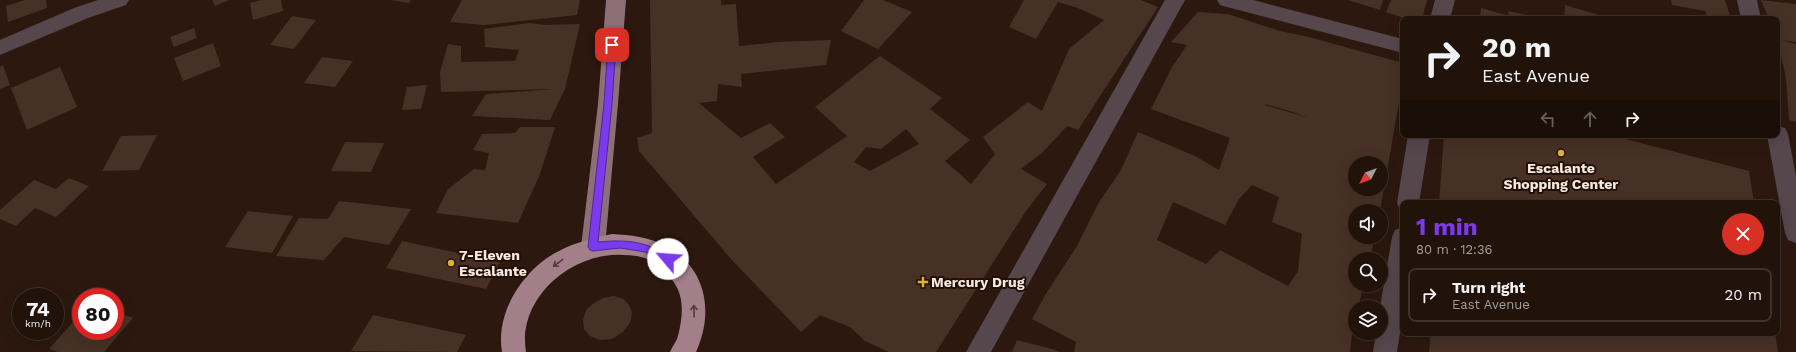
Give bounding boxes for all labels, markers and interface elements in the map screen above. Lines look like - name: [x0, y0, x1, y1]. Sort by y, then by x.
- pin: [595, 28, 629, 62]
- text: 20 m: [1482, 31, 1551, 64]
- icon: right: [1416, 32, 1468, 84]
- icon: arrive: [601, 34, 623, 56]
- text: East Avenue: [1482, 65, 1590, 86]
- icon: left: [1537, 108, 1559, 130]
- icon: ahead: [1579, 108, 1601, 130]
- icon: right: [1621, 108, 1643, 130]
- marker: Escalante Shopping Center: [1556, 148, 1566, 158]
- north arrow: [1348, 156, 1388, 196]
- map controls: [1348, 156, 1388, 340]
- place label: Escalante Shopping Center: [1504, 160, 1618, 192]
- button: sound: [1348, 204, 1388, 244]
- text: 1 min: [1416, 213, 1478, 241]
- button: close: [1722, 213, 1764, 255]
- position arrow: [647, 238, 689, 280]
- text: 80 m · 12:36: [1416, 242, 1492, 257]
- place label: 7-Eleven Escalante: [459, 247, 527, 279]
- button: search: [1348, 252, 1388, 292]
- marker: 7-Eleven Escalante: [446, 258, 456, 268]
- one-way arrow: [553, 259, 564, 268]
- place label: Mercury Drug: [931, 274, 1025, 290]
- marker: Mercury Drug: [918, 277, 928, 287]
- text: Turn right: [1452, 279, 1525, 297]
- icon: right: [1418, 284, 1440, 306]
- text: 20 m: [1725, 286, 1762, 304]
- speed limit sign: 80: [72, 288, 124, 340]
- text: 74: [26, 297, 50, 321]
- text: East Avenue: [1452, 297, 1530, 312]
- button: layers: [1348, 300, 1388, 340]
- one-way arrow: [690, 305, 698, 318]
- text: km/h: [25, 318, 51, 329]

